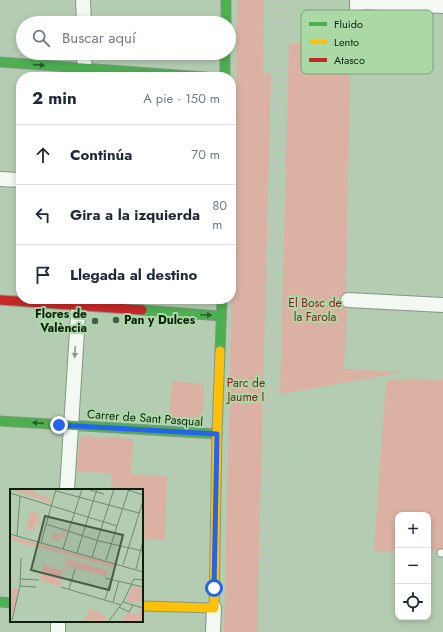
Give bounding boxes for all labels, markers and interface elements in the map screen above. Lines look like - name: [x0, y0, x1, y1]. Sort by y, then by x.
- legend: [301, 10, 433, 74]
- search box: [16, 16, 236, 60]
- text: Fluido: [334, 16, 363, 32]
- icon: search: [30, 27, 52, 49]
- text: Buscar aquí: [62, 27, 136, 49]
- text: Lento: [334, 34, 359, 50]
- text: Atasco: [334, 52, 365, 68]
- one-way arrow: [33, 61, 45, 68]
- text: 2 min: [32, 86, 77, 110]
- text: A pie · 150 m: [143, 89, 220, 108]
- icon: ahead: [32, 144, 54, 166]
- text: Continúa: [70, 144, 132, 166]
- text: 70 m: [191, 145, 220, 164]
- text: 80 m: [212, 196, 227, 234]
- icon: left: [32, 204, 54, 226]
- text: Gira a la izquierda: [70, 204, 200, 226]
- icon: arrive: [32, 264, 54, 286]
- text: Llegada al destino: [70, 264, 197, 286]
- park label: El Bosc de la Farola: [288, 294, 342, 326]
- place label: Flores de València: [35, 305, 87, 337]
- place label: Pan y Dulces: [124, 311, 196, 329]
- one-way arrow: [200, 312, 212, 319]
- marker: Pan y Dulces: [111, 315, 121, 325]
- marker: Flores de València: [90, 316, 100, 326]
- one-way arrow: [72, 346, 79, 358]
- park label: Parc de Jaume I: [225, 374, 265, 406]
- street label: Carrer de Sant Pasqual: [86, 405, 204, 431]
- route end: [50, 416, 68, 434]
- one-way arrow: [32, 420, 44, 427]
- inset map: [10, 489, 143, 622]
- map controls: [395, 512, 431, 620]
- button: +: [395, 512, 431, 548]
- button: −: [395, 548, 431, 584]
- route start: [205, 579, 223, 597]
- button: locate: [395, 584, 431, 620]

